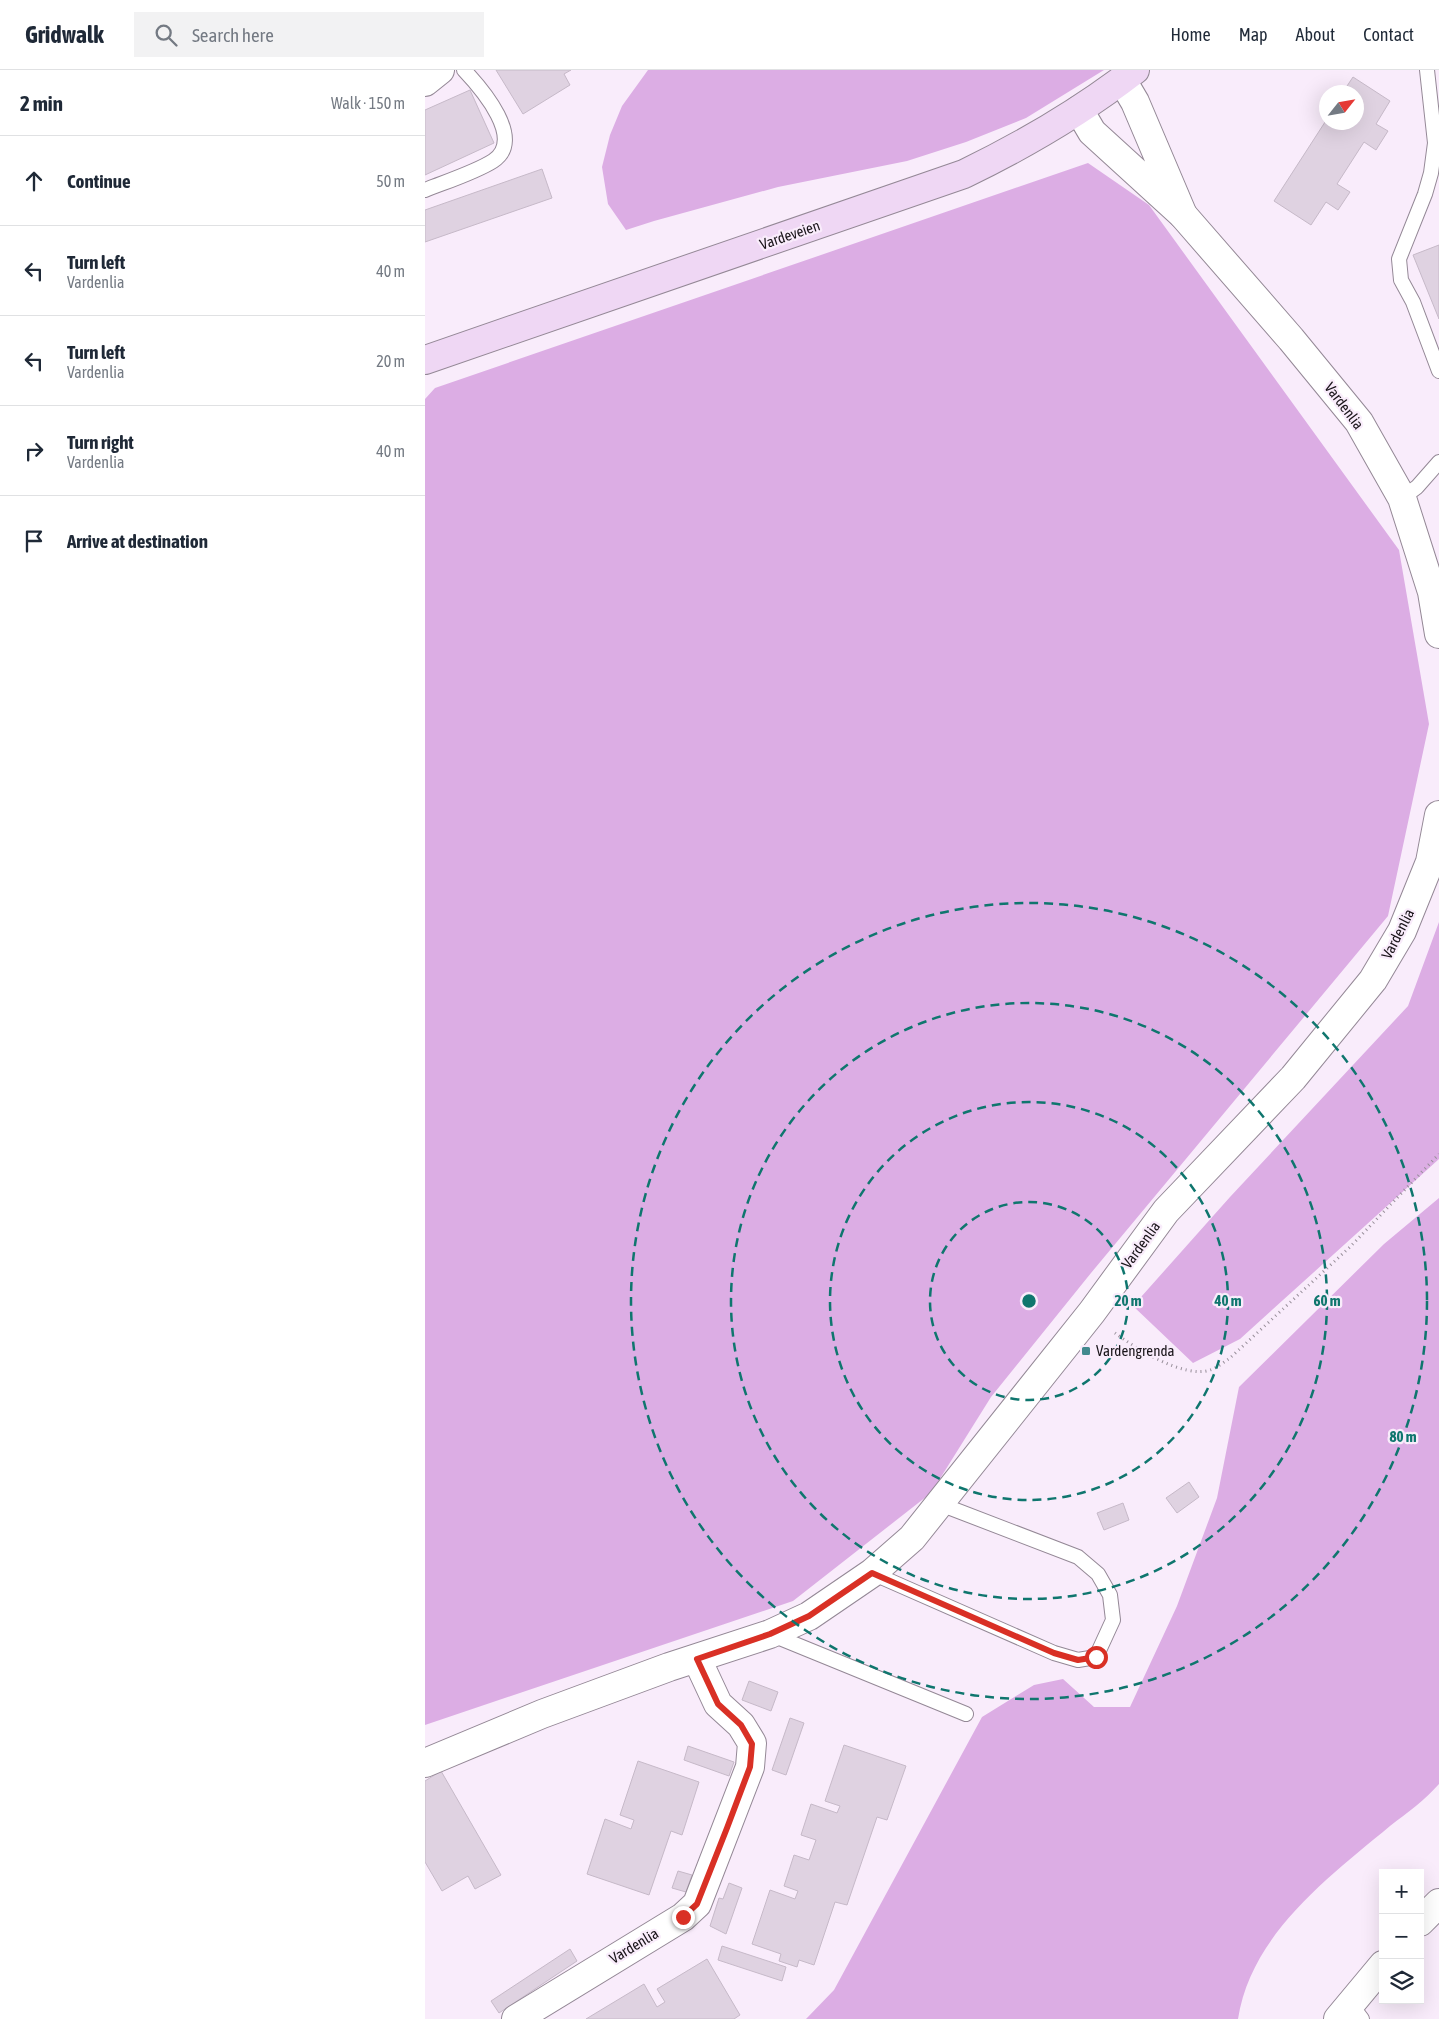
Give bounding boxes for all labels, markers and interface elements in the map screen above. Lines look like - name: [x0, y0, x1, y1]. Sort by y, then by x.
- search box: [134, 12, 484, 57]
- text: Gridwalk: [25, 21, 104, 48]
- icon: search: [152, 21, 180, 49]
- text: Search here: [192, 24, 274, 46]
- text: Home: [1171, 24, 1211, 45]
- text: Map: [1239, 24, 1268, 45]
- text: About: [1296, 24, 1335, 45]
- text: Contact: [1363, 24, 1414, 45]
- north arrow: [1319, 85, 1364, 130]
- text: 2 min: [20, 91, 63, 115]
- text: Walk · 150 m: [331, 94, 405, 112]
- icon: ahead: [20, 167, 48, 195]
- text: Continue: [67, 170, 131, 192]
- text: 50 m: [376, 172, 405, 190]
- street label: Vardeveien: [758, 216, 822, 253]
- text: Turn left: [67, 251, 125, 273]
- icon: left: [20, 257, 48, 285]
- text: 40 m: [376, 262, 405, 280]
- text: Vardenlia: [67, 273, 125, 291]
- text: Turn left: [67, 341, 125, 363]
- icon: left: [20, 347, 48, 375]
- text: 20 m: [376, 352, 405, 370]
- text: Vardenlia: [67, 363, 125, 381]
- street label: Vardenlia: [1321, 379, 1367, 432]
- text: Turn right: [67, 431, 134, 453]
- icon: right: [20, 437, 48, 465]
- text: 40 m: [376, 442, 405, 460]
- text: Vardenlia: [67, 453, 125, 471]
- icon: arrive: [20, 527, 48, 555]
- text: Arrive at destination: [67, 530, 208, 552]
- street label: Vardenlia: [1378, 906, 1417, 962]
- street label: Vardenlia: [1118, 1218, 1163, 1272]
- centre of rings: [1020, 1292, 1038, 1310]
- text: 20 m: [1115, 1292, 1142, 1309]
- text: 40 m: [1214, 1292, 1242, 1309]
- text: 60 m: [1314, 1292, 1341, 1309]
- place label: Vardengrenda: [1096, 1342, 1175, 1359]
- marker: Vardengrenda: [1080, 1345, 1092, 1357]
- text: 80 m: [1390, 1428, 1417, 1445]
- route start: [1085, 1646, 1108, 1669]
- map controls: [1379, 1869, 1424, 2004]
- button: +: [1379, 1869, 1424, 1914]
- route end: [672, 1906, 695, 1929]
- button: −: [1379, 1914, 1424, 1959]
- street label: Vardenlia: [606, 1924, 661, 1967]
- button: layers: [1379, 1959, 1424, 2004]

